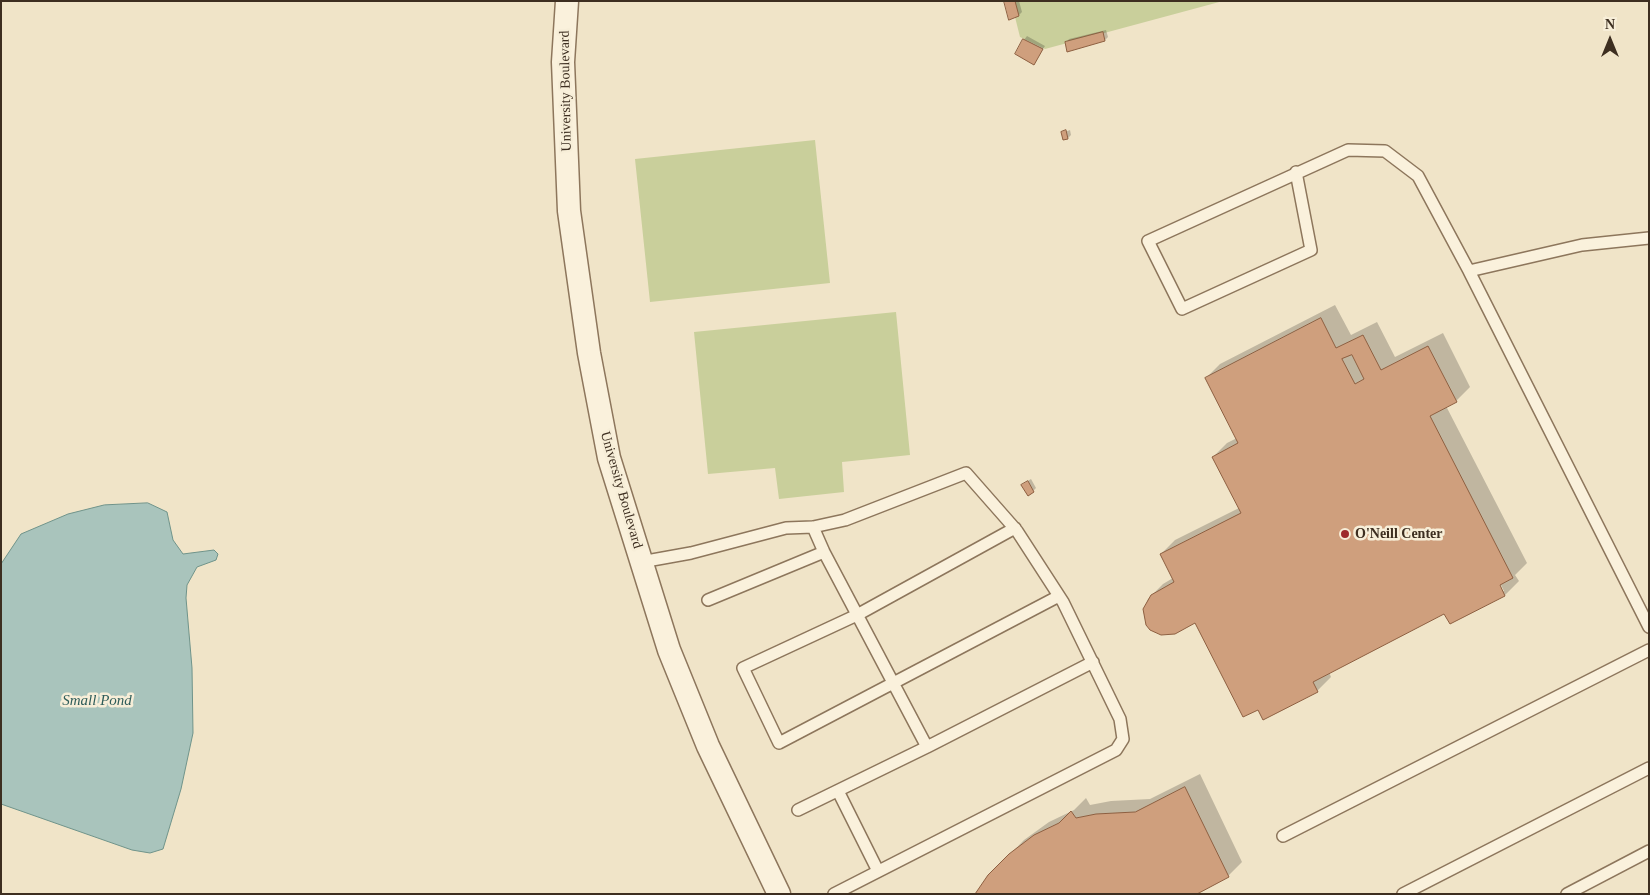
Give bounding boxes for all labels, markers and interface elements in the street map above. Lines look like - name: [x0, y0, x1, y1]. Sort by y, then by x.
- north arrow: [1585, 15, 1635, 65]
- text: N: [1605, 17, 1615, 32]
- street label: University Boulevard: [557, 30, 575, 152]
- street label: University Boulevard: [596, 430, 646, 550]
- place label: O'Neill Center: [1355, 526, 1442, 542]
- marker: O'Neill Center: [1339, 528, 1351, 540]
- water label: Small Pond: [62, 692, 132, 710]

